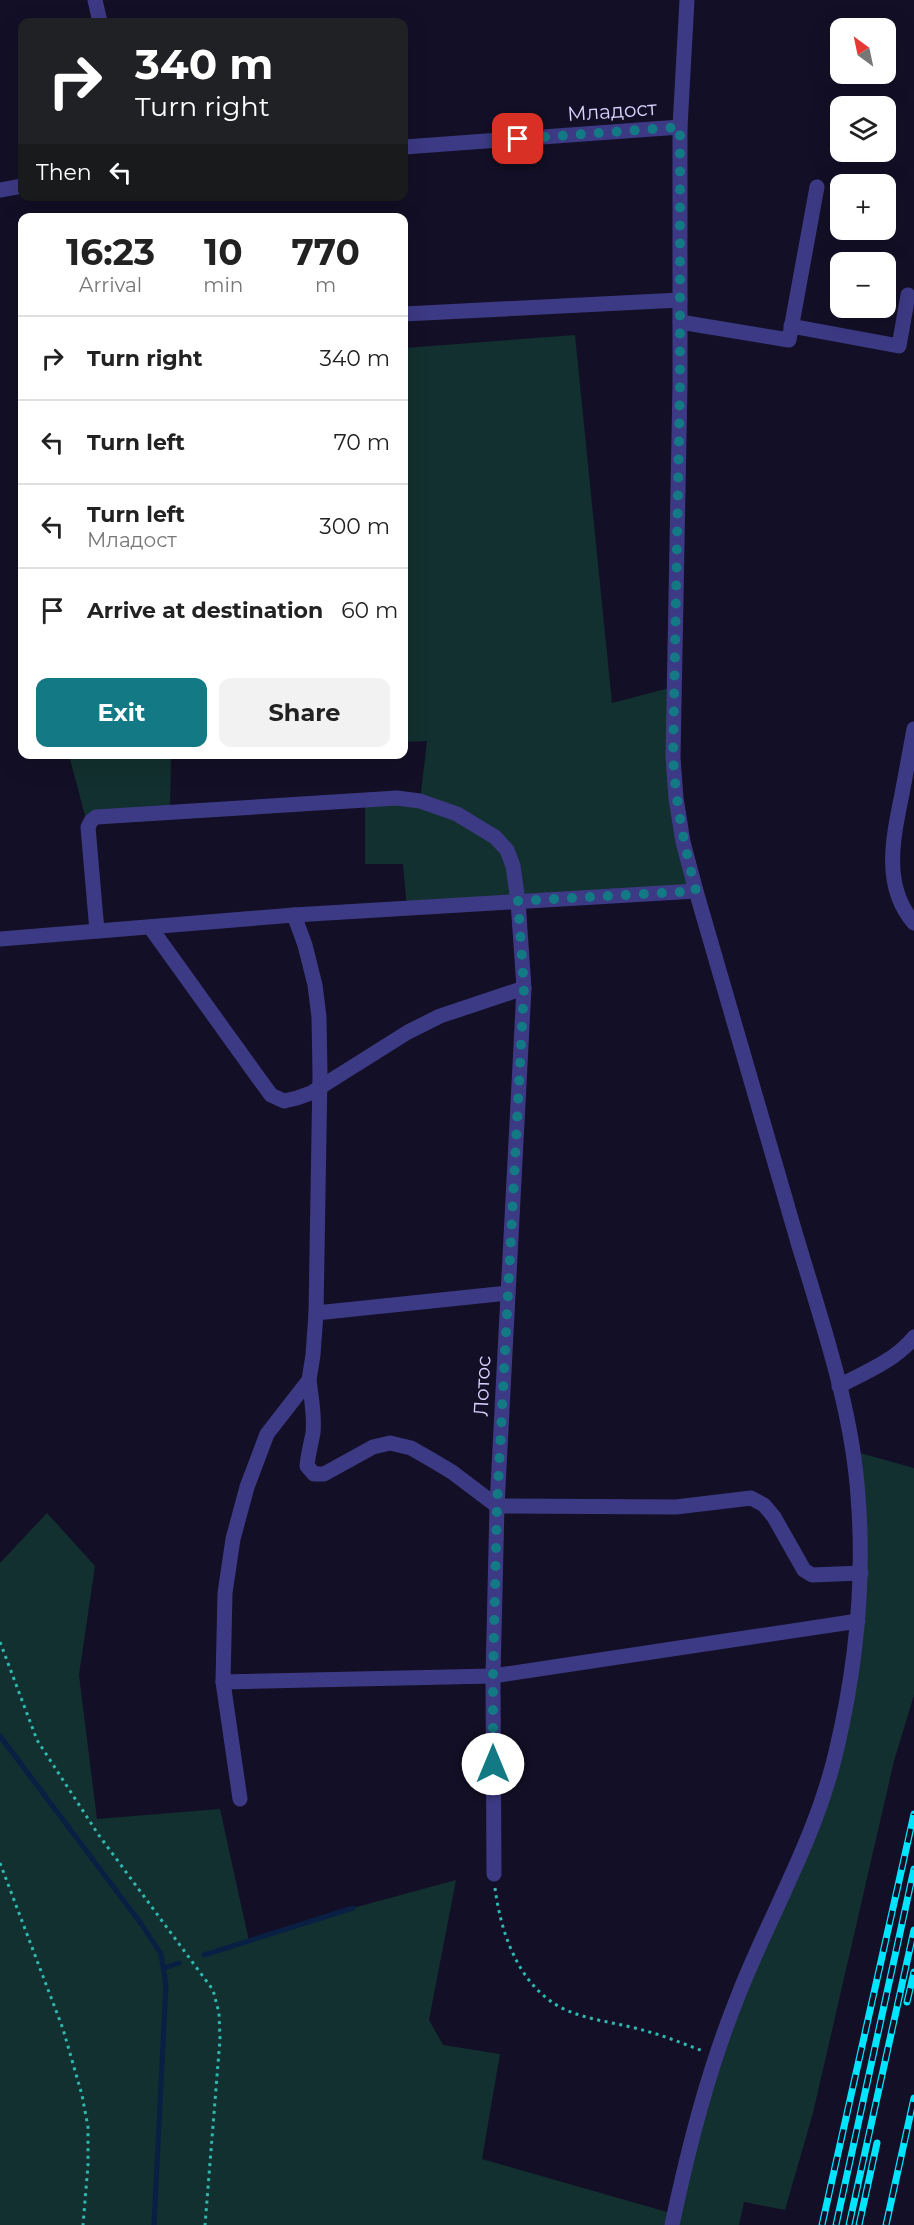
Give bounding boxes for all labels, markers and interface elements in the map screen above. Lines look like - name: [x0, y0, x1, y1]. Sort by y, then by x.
- north arrow: [830, 18, 896, 84]
- map controls: [830, 18, 896, 318]
- text: 340 m: [135, 38, 273, 90]
- icon: right: [36, 42, 114, 120]
- text: Turn right: [135, 90, 270, 123]
- street label: Младост: [566, 96, 658, 126]
- button: layers: [830, 96, 896, 162]
- pin: [492, 113, 543, 164]
- icon: arrive: [501, 122, 534, 155]
- icon: left: [104, 156, 137, 189]
- text: Then: [36, 159, 92, 186]
- button: +: [830, 174, 896, 240]
- text: 16:23: [66, 230, 155, 274]
- text: 10: [204, 230, 243, 274]
- text: 770: [291, 230, 360, 274]
- button: −: [830, 252, 896, 318]
- text: Arrival: [79, 273, 142, 297]
- text: min: [203, 273, 243, 297]
- text: m: [315, 273, 336, 297]
- icon: right: [36, 342, 69, 375]
- text: Turn right: [87, 345, 202, 372]
- text: 340 m: [319, 345, 390, 372]
- icon: left: [36, 426, 69, 459]
- text: Turn left: [87, 429, 185, 456]
- text: 70 m: [334, 429, 390, 456]
- text: Turn left: [87, 501, 185, 528]
- icon: left: [36, 510, 69, 543]
- text: 300 m: [319, 513, 390, 540]
- text: Младост: [87, 528, 177, 552]
- icon: arrive: [36, 594, 69, 627]
- text: Arrive at destination: [87, 597, 323, 624]
- text: 60 m: [341, 597, 398, 624]
- button: Exit: [36, 678, 207, 747]
- button: Share: [219, 678, 390, 747]
- street label: Лотос: [468, 1355, 496, 1417]
- position arrow: [461, 1732, 525, 1796]

